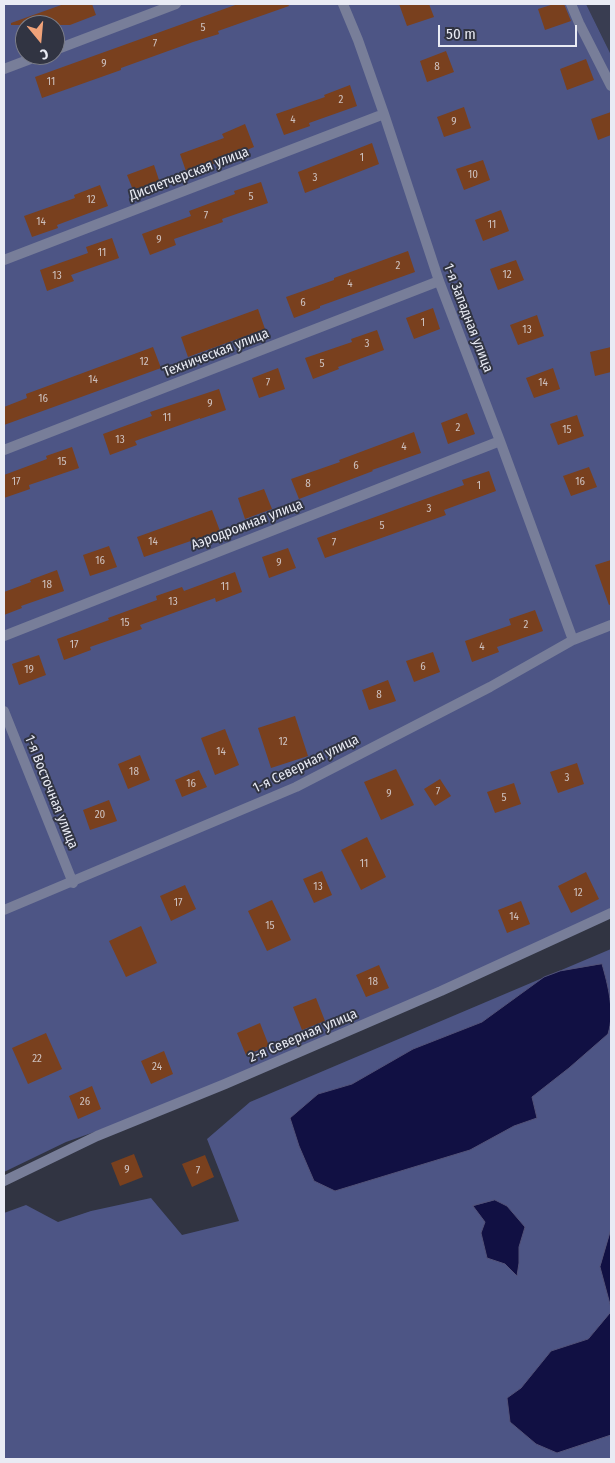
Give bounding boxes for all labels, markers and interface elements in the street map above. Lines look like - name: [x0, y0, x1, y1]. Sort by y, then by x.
- north arrow: [15, 15, 65, 65]
- scale bar: [440, 15, 579, 47]
- house number: 5: [200, 21, 206, 35]
- text: 50 m: [446, 25, 476, 43]
- house number: 7: [153, 37, 157, 51]
- text: С: [38, 45, 50, 63]
- house number: 9: [101, 57, 107, 71]
- house number: 8: [434, 60, 440, 74]
- house number: 11: [47, 75, 55, 89]
- house number: 2: [339, 93, 343, 107]
- house number: 4: [290, 113, 296, 127]
- house number: 9: [451, 115, 457, 129]
- street label: Диспетчерская улица: [127, 143, 251, 205]
- house number: 1: [360, 151, 364, 165]
- house number: 10: [468, 168, 478, 182]
- house number: 3: [313, 171, 317, 185]
- house number: 5: [248, 190, 254, 204]
- house number: 12: [86, 193, 96, 207]
- house number: 7: [204, 209, 208, 223]
- house number: 14: [36, 215, 46, 229]
- house number: 11: [488, 218, 496, 232]
- house number: 9: [156, 233, 162, 247]
- house number: 11: [98, 246, 106, 260]
- house number: 2: [396, 259, 400, 273]
- street label: 1-я Западная улица: [440, 261, 496, 375]
- house number: 12: [502, 268, 512, 282]
- house number: 13: [52, 269, 62, 283]
- house number: 4: [347, 277, 353, 291]
- house number: 6: [300, 296, 306, 310]
- house number: 1: [421, 316, 425, 330]
- house number: 13: [522, 323, 532, 337]
- street label: Техническая улица: [161, 325, 271, 381]
- house number: 3: [365, 337, 369, 351]
- house number: 12: [139, 355, 149, 369]
- house number: 5: [319, 357, 325, 371]
- house number: 14: [88, 373, 98, 387]
- house number: 7: [266, 376, 270, 390]
- house number: 14: [538, 376, 548, 390]
- house number: 16: [38, 392, 48, 406]
- house number: 9: [207, 397, 213, 411]
- house number: 11: [163, 411, 171, 425]
- house number: 2: [456, 421, 460, 435]
- house number: 15: [562, 423, 572, 437]
- house number: 13: [115, 433, 125, 447]
- house number: 4: [401, 440, 407, 454]
- house number: 15: [57, 455, 67, 469]
- house number: 6: [353, 459, 359, 473]
- house number: 17: [12, 475, 20, 489]
- house number: 16: [575, 475, 585, 489]
- house number: 8: [305, 477, 311, 491]
- house number: 1: [477, 479, 481, 493]
- street label: Аэродромная улица: [189, 496, 305, 554]
- house number: 3: [427, 502, 431, 516]
- house number: 5: [379, 519, 385, 533]
- house number: 14: [148, 535, 158, 549]
- house number: 7: [332, 536, 336, 550]
- house number: 16: [95, 554, 105, 568]
- house number: 9: [276, 556, 282, 570]
- house number: 18: [42, 578, 52, 592]
- house number: 11: [221, 580, 229, 594]
- house number: 13: [168, 595, 178, 609]
- house number: 15: [120, 616, 130, 630]
- house number: 2: [524, 618, 528, 632]
- house number: 17: [70, 638, 78, 652]
- house number: 4: [479, 640, 485, 654]
- house number: 6: [420, 660, 426, 674]
- house number: 19: [24, 663, 34, 677]
- house number: 8: [376, 688, 382, 702]
- street label: 1-я Северная улица: [250, 731, 362, 797]
- street label: 1-я Восточная улица: [21, 733, 81, 851]
- house number: 12: [278, 735, 288, 749]
- house number: 14: [216, 745, 226, 759]
- house number: 18: [129, 765, 139, 779]
- house number: 3: [565, 771, 569, 785]
- house number: 16: [186, 777, 196, 791]
- house number: 7: [436, 785, 440, 799]
- house number: 9: [386, 787, 392, 801]
- house number: 5: [501, 791, 507, 805]
- house number: 20: [95, 808, 105, 822]
- house number: 11: [360, 857, 368, 871]
- house number: 13: [313, 880, 323, 894]
- house number: 12: [573, 886, 583, 900]
- house number: 17: [174, 896, 182, 910]
- house number: 14: [509, 910, 519, 924]
- house number: 15: [265, 919, 275, 933]
- house number: 18: [368, 975, 378, 989]
- street label: 2-я Северная улица: [246, 1006, 360, 1066]
- house number: 22: [32, 1052, 42, 1066]
- house number: 24: [152, 1060, 162, 1074]
- house number: 26: [80, 1095, 90, 1109]
- house number: 9: [124, 1163, 130, 1177]
- house number: 7: [196, 1164, 200, 1178]

